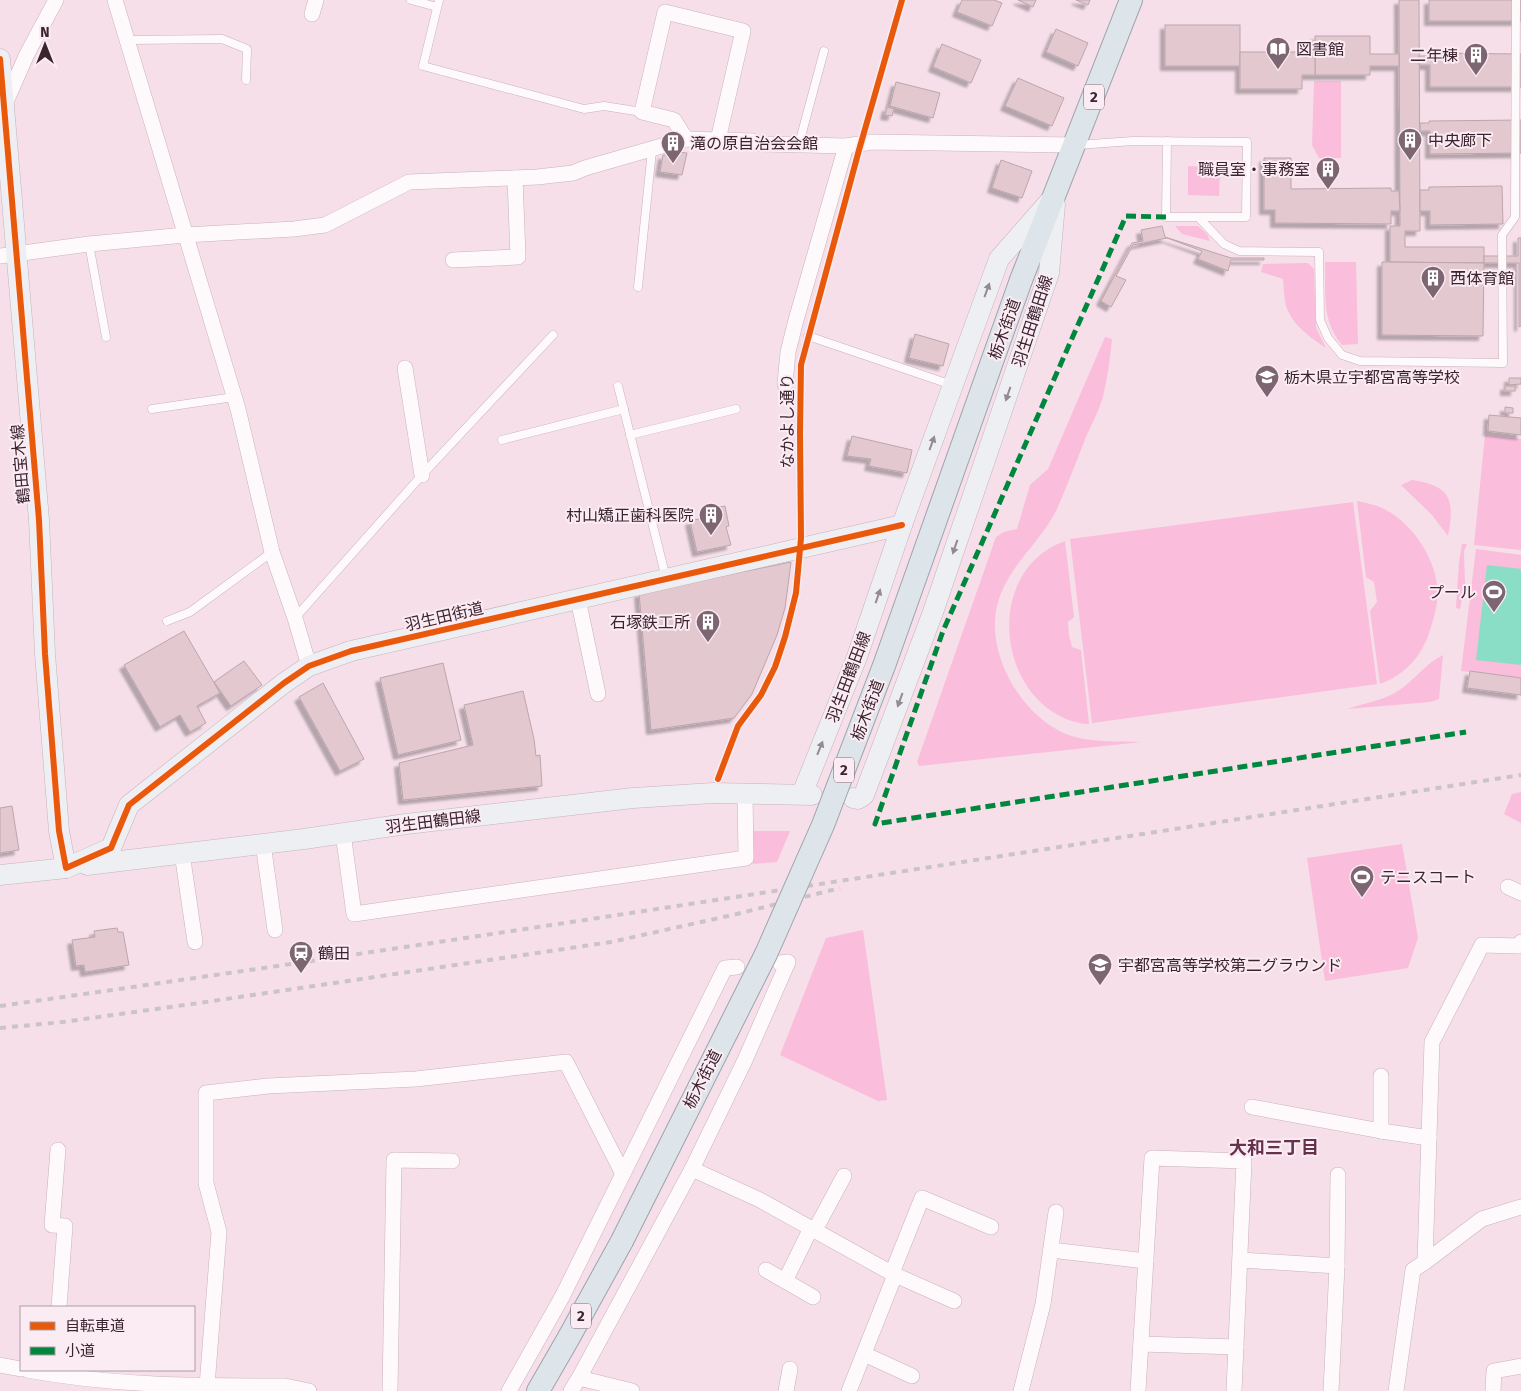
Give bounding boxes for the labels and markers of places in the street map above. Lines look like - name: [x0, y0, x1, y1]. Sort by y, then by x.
- library icon: 図書館: [1265, 36, 1291, 70]
- place label: 図書館: [1296, 40, 1344, 59]
- building icon: 二年棟: [1463, 42, 1489, 76]
- place label: 二年棟: [1410, 46, 1458, 65]
- building icon: 中央廊下: [1397, 127, 1423, 161]
- building icon: 滝の原自治会会館: [660, 130, 686, 164]
- place label: 中央廊下: [1428, 131, 1492, 150]
- place label: 滝の原自治会会館: [690, 134, 818, 153]
- building icon: 職員室・事務室: [1315, 156, 1341, 190]
- place label: 職員室・事務室: [1198, 160, 1310, 179]
- building icon: 西体育館: [1420, 265, 1446, 299]
- place label: 西体育館: [1450, 269, 1514, 288]
- school or university icon: 栃木県立宇都宮高等学校: [1254, 364, 1280, 398]
- place label: 栃木県立宇都宮高等学校: [1284, 368, 1460, 387]
- building icon: 村山矯正歯科医院: [698, 502, 724, 536]
- place label: 村山矯正歯科医院: [566, 506, 694, 525]
- sports icon: プール: [1481, 579, 1507, 613]
- place label: プール: [1428, 583, 1476, 602]
- building icon: 石塚鉄工所: [695, 609, 721, 643]
- place label: 石塚鉄工所: [610, 613, 690, 632]
- sports icon: テニスコート: [1349, 864, 1375, 898]
- place label: テニスコート: [1380, 868, 1476, 887]
- station icon: 鶴田: [288, 940, 314, 974]
- place label: 鶴田: [318, 944, 350, 963]
- school or university icon: 宇都宮高等学校第二グラウンド: [1087, 952, 1113, 986]
- place label: 宇都宮高等学校第二グラウンド: [1118, 956, 1342, 975]

